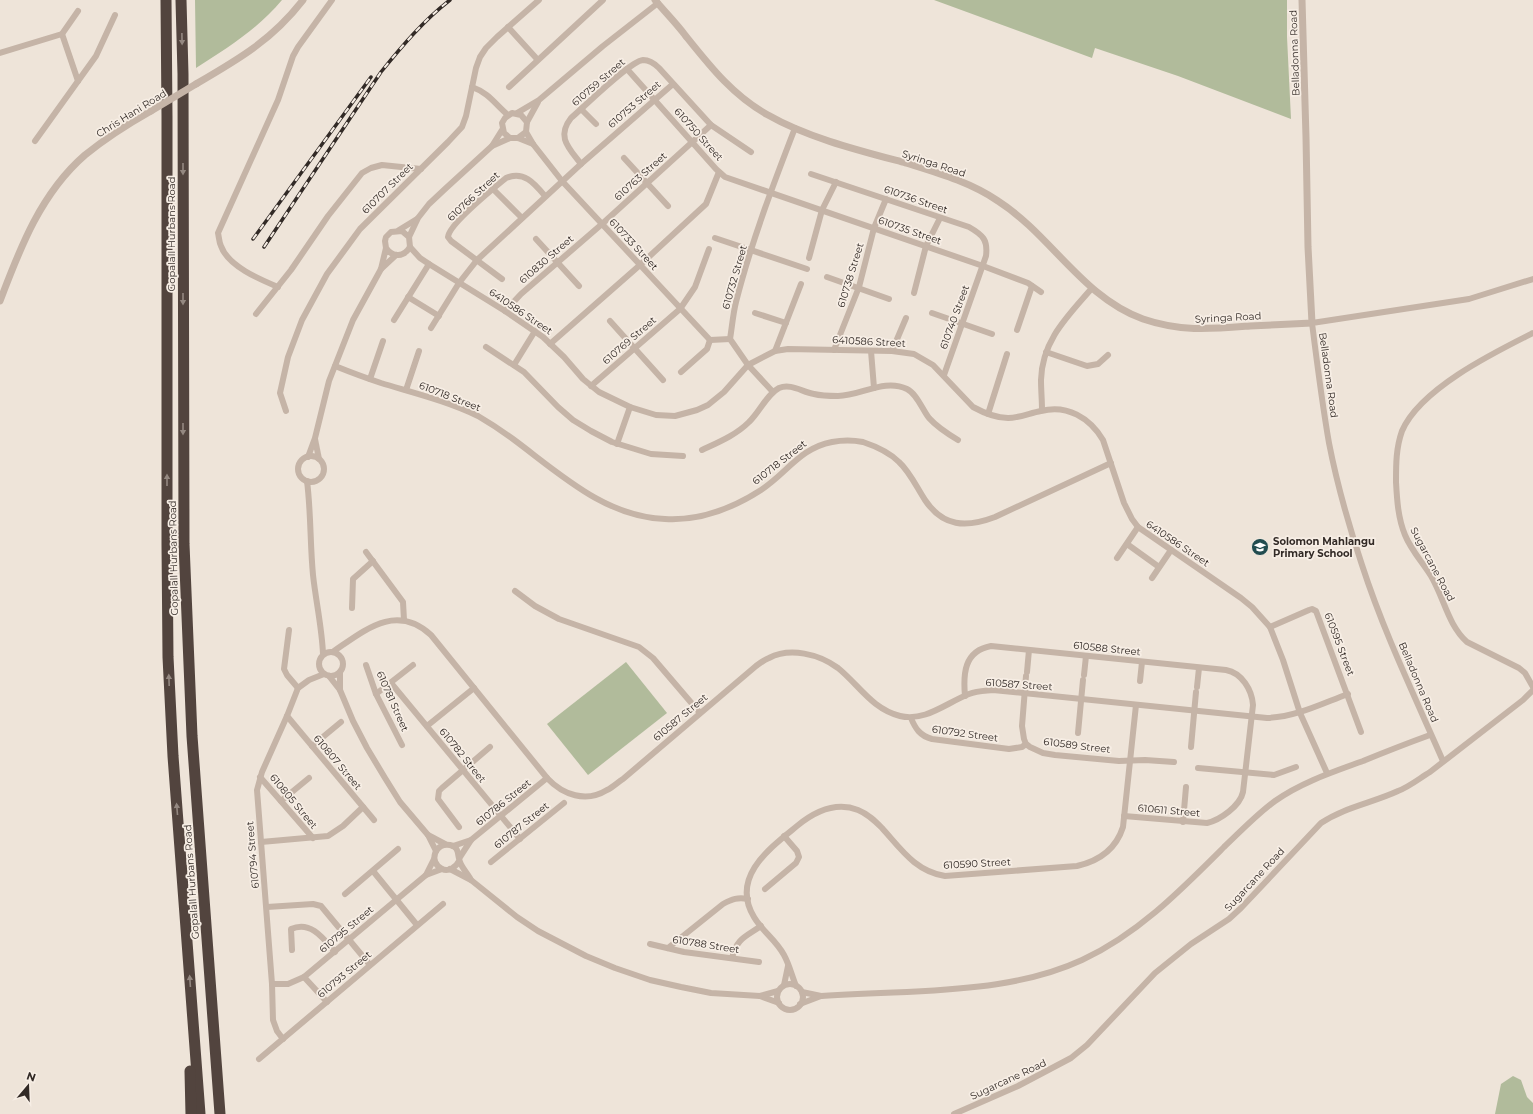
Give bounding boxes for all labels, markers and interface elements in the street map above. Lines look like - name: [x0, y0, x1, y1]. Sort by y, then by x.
- street label: Belladonna Road: [1287, 10, 1302, 96]
- one-way arrow: [179, 33, 185, 46]
- street label: 610759 Street: [569, 56, 628, 109]
- street label: 610753 Street: [605, 78, 664, 131]
- street label: Chris Hani Road: [94, 87, 169, 140]
- street label: 610750 Street: [671, 105, 726, 164]
- street label: Syringa Road: [900, 147, 967, 180]
- street label: 610763 Street: [611, 149, 669, 203]
- street label: 610707 Street: [359, 160, 416, 217]
- one-way arrow: [180, 163, 187, 175]
- street label: 610766 Street: [444, 169, 502, 224]
- street label: Gopalall Hurbans Road: [165, 176, 178, 292]
- street label: 610736 Street: [882, 182, 949, 216]
- street label: 610735 Street: [876, 214, 943, 247]
- street label: 610733 Street: [606, 216, 661, 273]
- street label: 610830 Street: [516, 232, 576, 287]
- street label: 610738 Street: [834, 241, 866, 309]
- street label: 610732 Street: [719, 244, 750, 311]
- street label: 610740 Street: [937, 283, 972, 351]
- street label: 6410586 Street: [487, 285, 555, 337]
- one-way arrow: [180, 293, 186, 306]
- street label: Syringa Road: [1194, 309, 1262, 326]
- street label: 610769 Street: [600, 314, 659, 367]
- street label: Belladonna Road: [1316, 332, 1341, 419]
- street label: 6410586 Street: [832, 333, 906, 350]
- street label: 610718 Street: [417, 379, 483, 414]
- one-way arrow: [180, 423, 186, 436]
- street label: 610718 Street: [750, 437, 809, 488]
- one-way arrow: [164, 473, 170, 486]
- street label: Gopalall Hurbans Road: [166, 500, 181, 616]
- street label: 6410586 Street: [1144, 517, 1212, 569]
- street label: Sugarcane Road: [1407, 525, 1458, 604]
- place label: Solomon Mahlangu Primary School: [1273, 535, 1375, 560]
- school or university icon: Solomon Mahlangu Primary School: [1250, 537, 1270, 557]
- street label: 610595 Street: [1322, 611, 1358, 678]
- street label: 610588 Street: [1073, 639, 1141, 658]
- street label: Belladonna Road: [1396, 640, 1441, 724]
- street label: 610781 Street: [373, 669, 412, 733]
- one-way arrow: [166, 674, 173, 686]
- street label: 610587 Street: [985, 676, 1053, 693]
- street label: 610587 Street: [650, 691, 710, 744]
- street label: 610792 Street: [931, 722, 999, 745]
- street label: 610782 Street: [437, 725, 489, 785]
- street label: 610807 Street: [311, 732, 364, 793]
- street label: 610589 Street: [1043, 735, 1111, 756]
- street label: 610805 Street: [267, 771, 320, 831]
- street label: 610786 Street: [473, 776, 534, 829]
- street label: 610787 Street: [491, 799, 551, 852]
- street label: 610611 Street: [1137, 801, 1201, 820]
- one-way arrow: [174, 803, 180, 815]
- street label: 610794 Street: [243, 821, 262, 889]
- street label: Gopalall Hurbans Road: [181, 824, 202, 940]
- street label: Sugarcane Road: [1221, 845, 1287, 914]
- street label: 610590 Street: [943, 855, 1011, 872]
- street label: 610795 Street: [317, 903, 376, 956]
- street label: 610788 Street: [672, 933, 740, 956]
- street label: 610793 Street: [315, 948, 374, 1001]
- one-way arrow: [186, 975, 193, 987]
- street label: Sugarcane Road: [968, 1056, 1048, 1103]
- north arrow: [8, 1066, 48, 1106]
- text: N: [25, 1068, 38, 1085]

